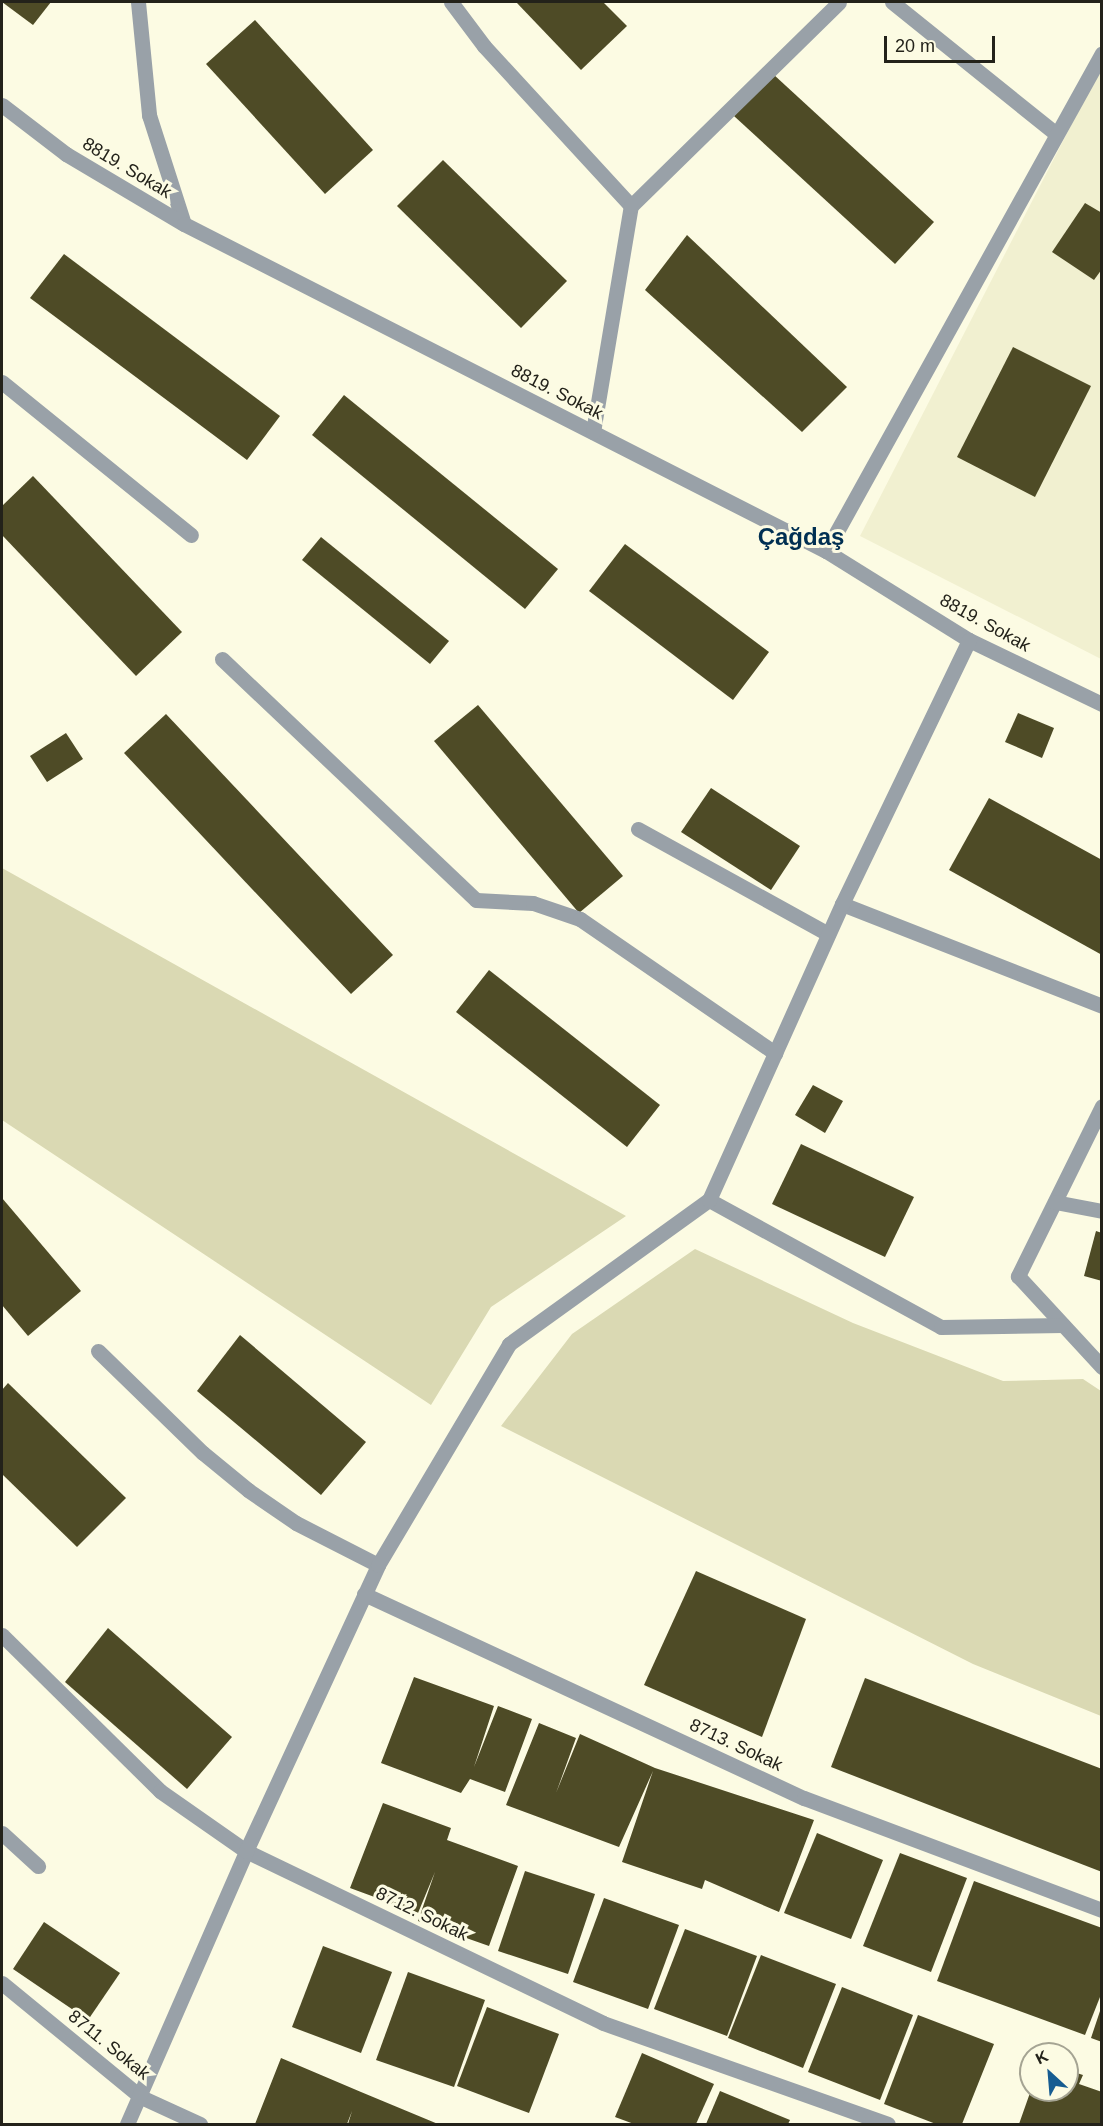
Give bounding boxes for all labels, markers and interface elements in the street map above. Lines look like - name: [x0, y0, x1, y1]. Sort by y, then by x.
- scale bar: [887, 24, 998, 62]
- text: 20 m: [895, 36, 935, 56]
- street label: 8819. Sokak: [79, 133, 175, 203]
- street label: 8819. Sokak: [508, 360, 606, 424]
- district label: Çağdaş: [758, 523, 844, 551]
- street label: 8819. Sokak: [936, 589, 1034, 657]
- street label: 8713. Sokak: [686, 1714, 786, 1776]
- street label: 8712. Sokak: [372, 1882, 472, 1946]
- street label: 8711. Sokak: [64, 2006, 154, 2084]
- north arrow: [1019, 2042, 1079, 2102]
- text: K: [1033, 2047, 1051, 2067]

